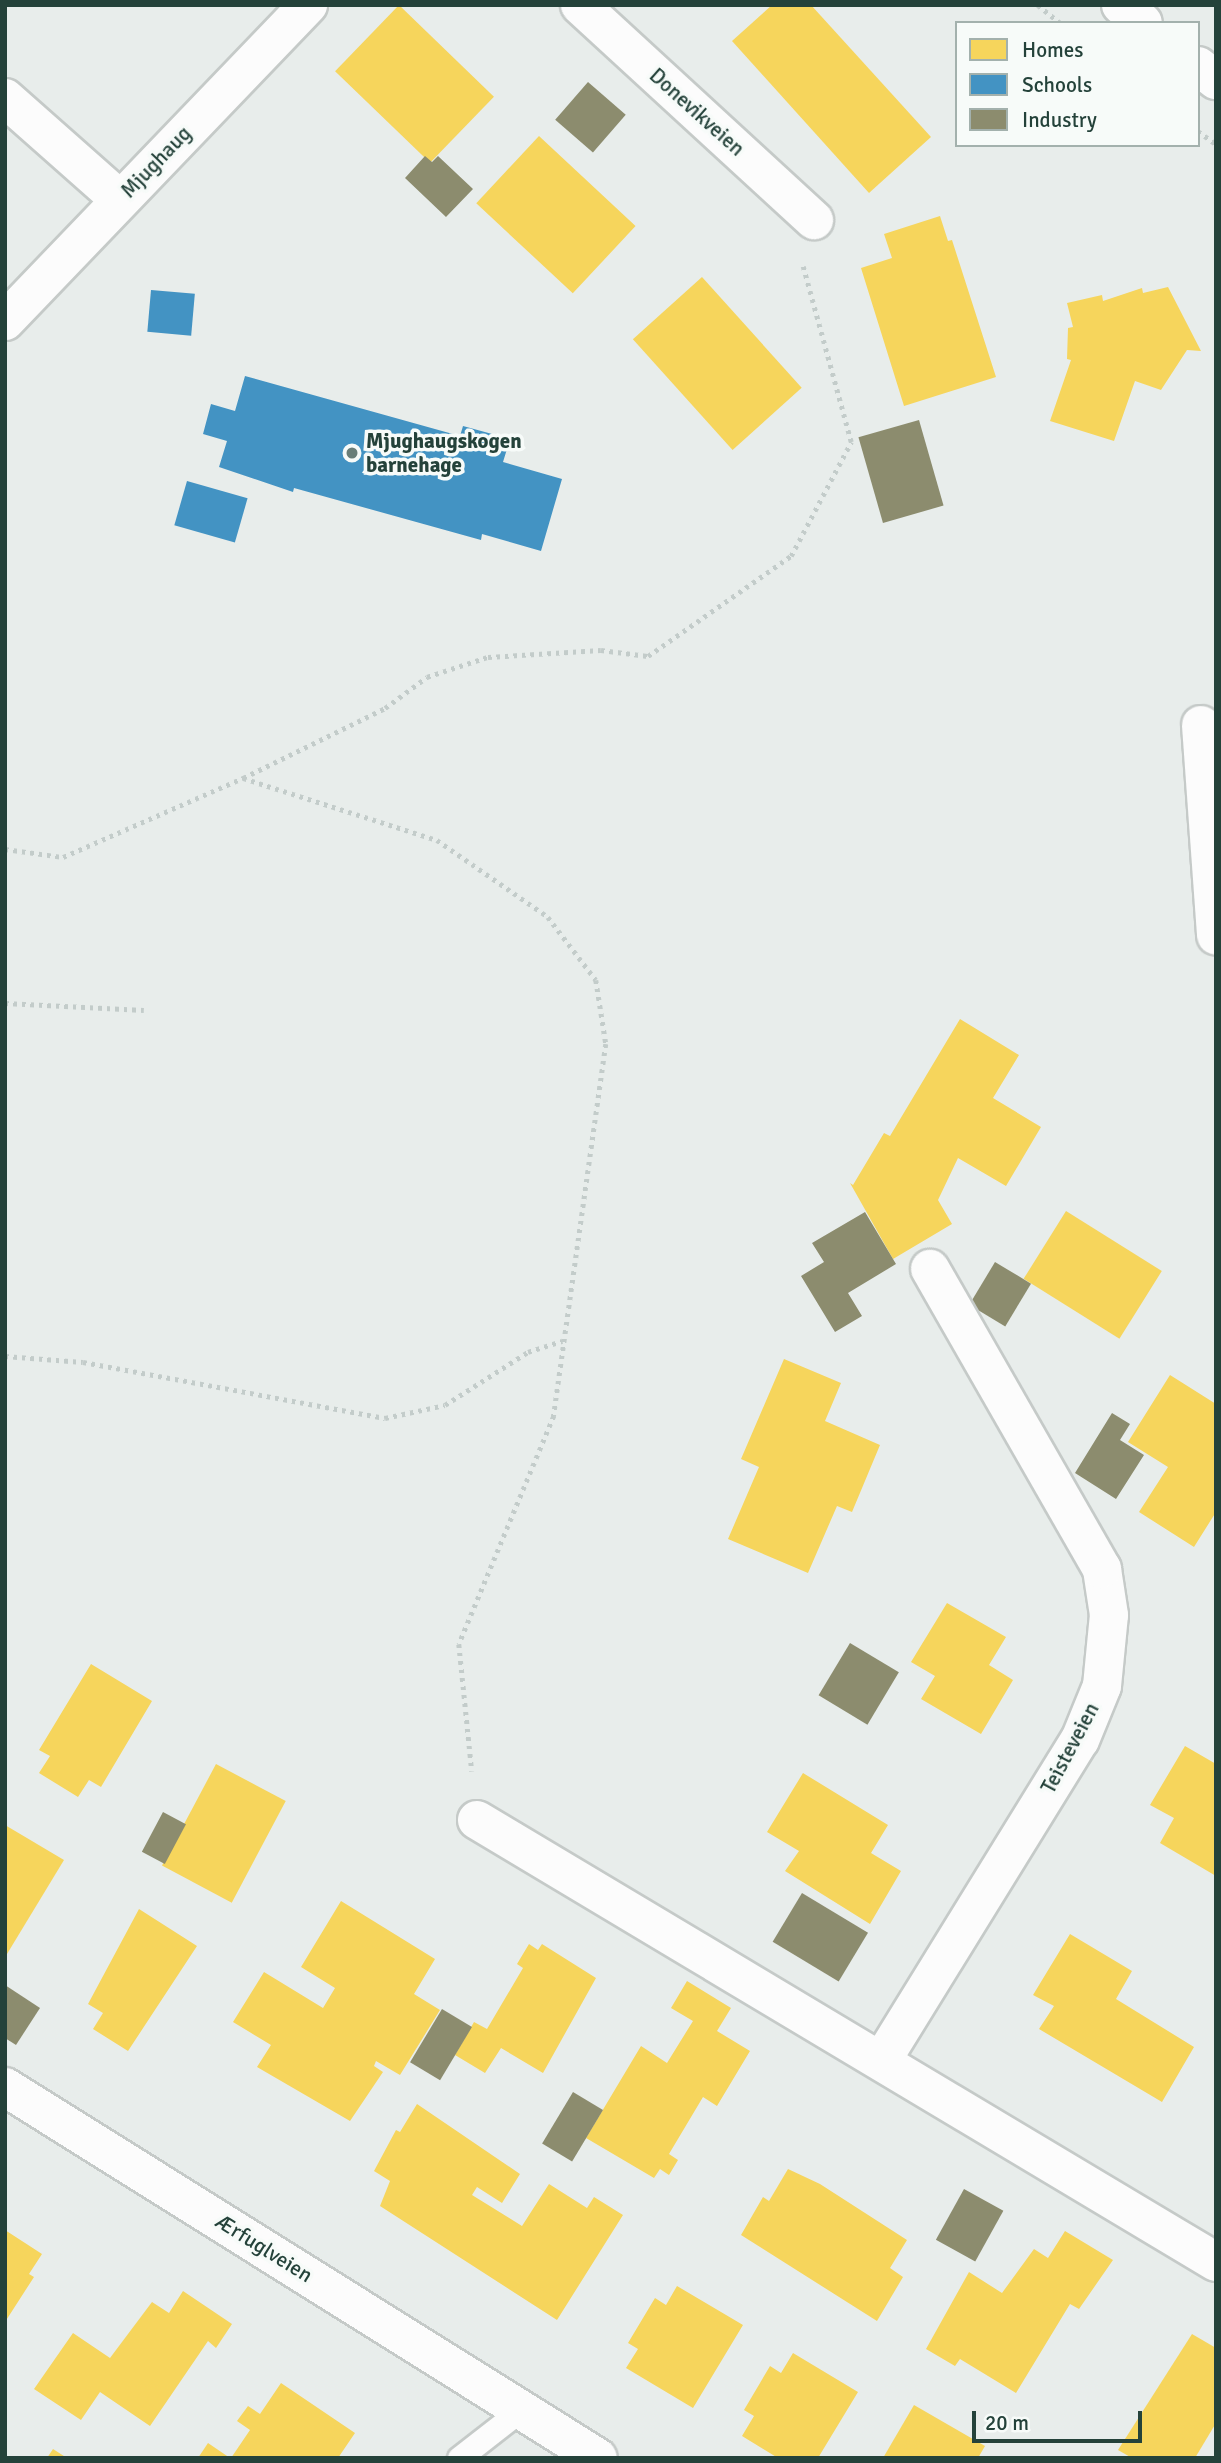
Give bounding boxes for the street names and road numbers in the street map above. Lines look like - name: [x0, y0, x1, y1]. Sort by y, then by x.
- street label: Donevikveien: [644, 63, 750, 161]
- street label: Mjughaug: [116, 121, 196, 203]
- street label: Teisteveien: [1036, 1698, 1104, 1798]
- street label: Ærfuglveien: [211, 2208, 317, 2288]

